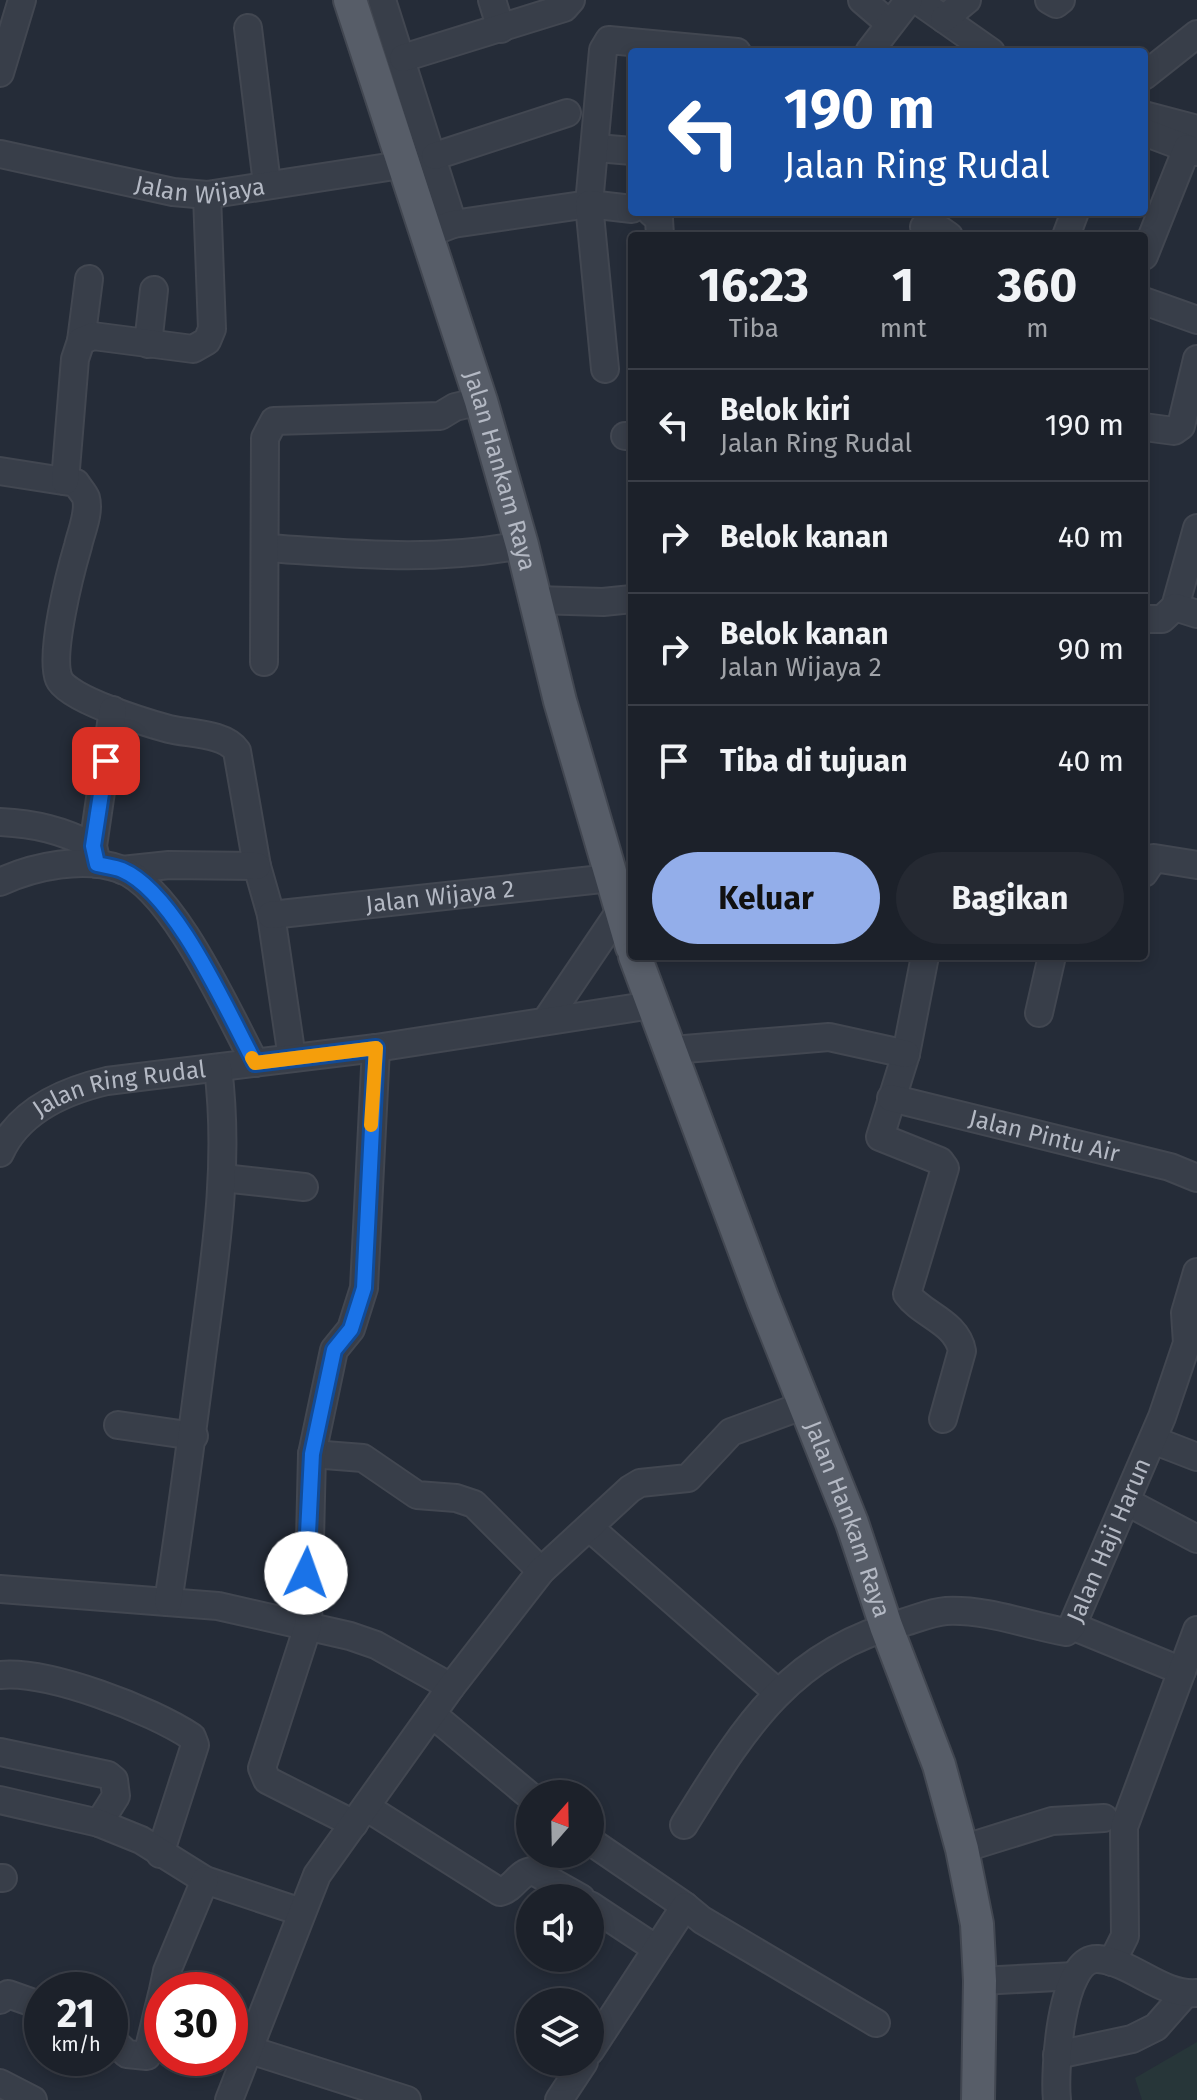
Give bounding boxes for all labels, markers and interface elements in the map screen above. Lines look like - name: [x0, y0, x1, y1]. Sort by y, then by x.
- text: 190 m: [784, 76, 935, 143]
- icon: left: [652, 80, 756, 184]
- text: Jalan Ring Rudal: [784, 144, 1050, 188]
- street label: Jalan Wijaya: [132, 170, 267, 210]
- text: 16:23: [699, 256, 809, 314]
- text: 1: [892, 256, 914, 314]
- text: 360: [997, 256, 1077, 314]
- text: Tiba: [729, 313, 779, 344]
- text: mnt: [880, 313, 927, 344]
- text: m: [1026, 313, 1048, 344]
- street label: Jalan Hankam Raya: [458, 367, 542, 574]
- text: Belok kiri: [720, 392, 851, 428]
- icon: left: [652, 403, 696, 447]
- text: 190 m: [1045, 407, 1124, 443]
- text: Jalan Ring Rudal: [720, 428, 912, 459]
- icon: right: [652, 515, 696, 559]
- text: Belok kanan: [720, 519, 889, 555]
- text: 40 m: [1058, 519, 1124, 555]
- text: Belok kanan: [720, 616, 889, 652]
- icon: right: [652, 627, 696, 671]
- text: 90 m: [1058, 631, 1124, 667]
- text: Jalan Wijaya 2: [720, 652, 882, 683]
- pin: [72, 727, 140, 795]
- icon: arrive: [84, 739, 128, 783]
- icon: arrive: [652, 739, 696, 783]
- text: Tiba di tujuan: [720, 743, 907, 779]
- text: 40 m: [1058, 743, 1124, 779]
- button: Keluar: [652, 852, 880, 944]
- button: Bagikan: [896, 852, 1124, 944]
- street label: Jalan Wijaya 2: [364, 875, 516, 919]
- street label: Jalan Ring Rudal: [27, 1055, 207, 1123]
- street label: Jalan Pintu Air: [966, 1104, 1123, 1168]
- street label: Jalan Hankam Raya: [799, 1417, 896, 1621]
- street label: Jalan Haji Harun: [1061, 1454, 1157, 1627]
- position arrow: [264, 1531, 348, 1615]
- north arrow: [516, 1780, 604, 1868]
- map controls: [516, 1780, 604, 2076]
- button: sound: [516, 1884, 604, 1972]
- speed limit sign: 30: [144, 1972, 248, 2076]
- button: layers: [516, 1988, 604, 2076]
- text: 21: [57, 1990, 95, 2038]
- text: km/h: [51, 2032, 101, 2056]

